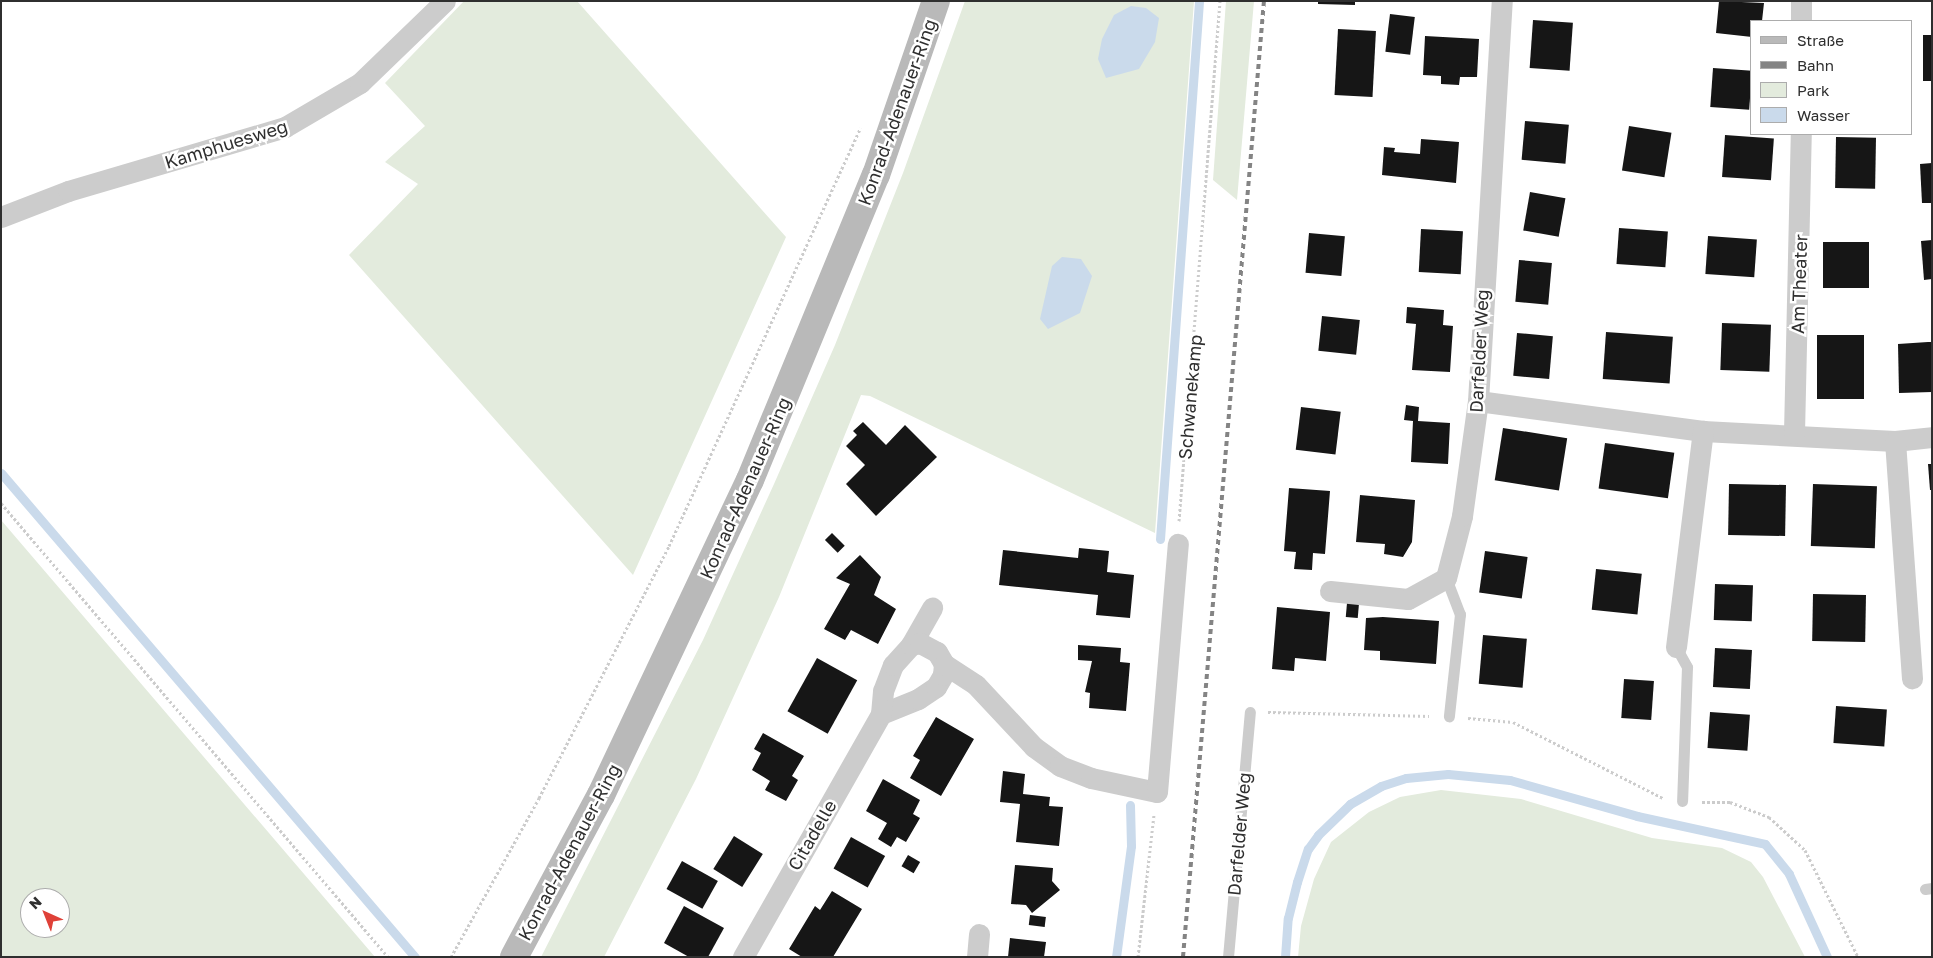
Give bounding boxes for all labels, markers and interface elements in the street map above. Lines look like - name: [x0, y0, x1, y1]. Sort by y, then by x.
- street label: Konrad-Adenauer-Ring: [853, 16, 941, 208]
- legend: [1750, 20, 1913, 135]
- text: Straße: [1797, 31, 1844, 49]
- text: Bahn: [1797, 56, 1834, 74]
- text: Park: [1797, 81, 1829, 99]
- text: Wasser: [1797, 106, 1850, 124]
- street label: Kamphuesweg: [162, 115, 290, 173]
- street label: Am Theater: [1786, 234, 1812, 334]
- street label: Darfelder Weg: [1465, 289, 1493, 413]
- street label: Schwanekamp: [1174, 334, 1206, 460]
- street label: Konrad-Adenauer-Ring: [695, 394, 795, 582]
- street label: Konrad-Adenauer-Ring: [513, 760, 625, 944]
- street label: Darfelder Weg: [1223, 771, 1255, 897]
- street label: Citadelle: [783, 796, 841, 874]
- north arrow: [20, 888, 70, 938]
- text: N: [25, 893, 45, 912]

